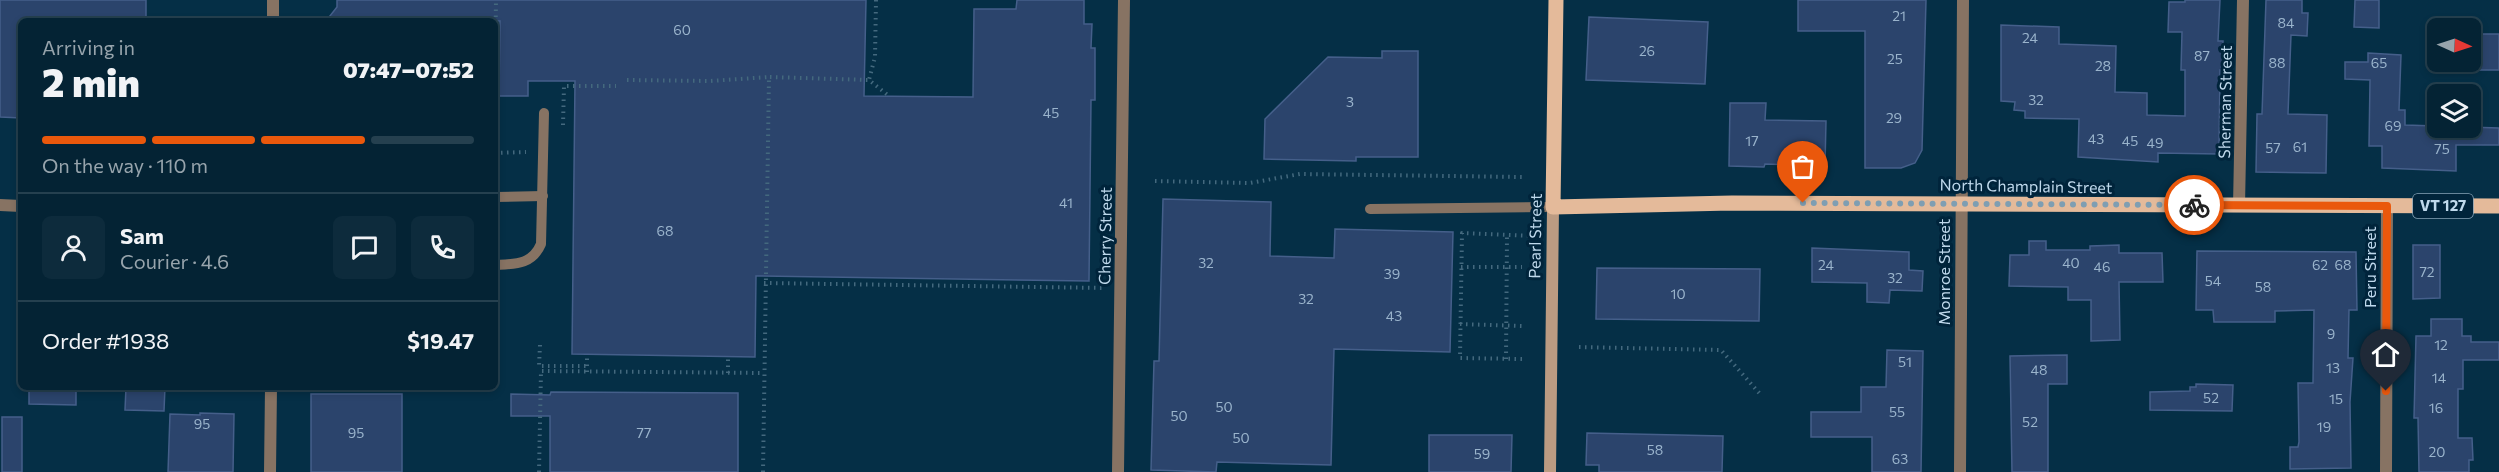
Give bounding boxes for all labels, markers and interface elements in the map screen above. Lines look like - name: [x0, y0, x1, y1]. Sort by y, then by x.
- house number: 21: [1892, 7, 1906, 24]
- house number: 84: [2278, 14, 2295, 31]
- north arrow: [2427, 18, 2481, 72]
- map controls: [2427, 18, 2481, 138]
- house number: 60: [673, 21, 691, 38]
- house number: 24: [2022, 29, 2039, 46]
- text: Arriving in: [42, 35, 135, 59]
- house number: 26: [1639, 42, 1655, 59]
- street label: Sherman Street: [2214, 45, 2235, 159]
- house number: 87: [2194, 47, 2210, 64]
- house number: 25: [1887, 50, 1903, 67]
- house number: 88: [2269, 54, 2286, 71]
- house number: 65: [2371, 54, 2387, 71]
- text: 07:47–07:52: [343, 56, 474, 83]
- text: 2 min: [42, 57, 140, 105]
- house number: 28: [2095, 57, 2111, 74]
- button: layers: [2427, 84, 2481, 138]
- house number: 32: [2028, 91, 2044, 108]
- house number: 3: [1346, 93, 1354, 110]
- house number: 45: [1043, 104, 1059, 121]
- house number: 29: [1886, 109, 1902, 126]
- house number: 69: [2385, 117, 2401, 134]
- house number: 43: [2088, 130, 2104, 147]
- house number: 17: [1745, 132, 1759, 149]
- house number: 45: [2122, 132, 2138, 149]
- house number: 49: [2147, 134, 2163, 151]
- house number: 61: [2293, 138, 2307, 155]
- house number: 57: [2265, 139, 2281, 156]
- house number: 75: [2434, 140, 2450, 157]
- pin: [1777, 141, 1828, 203]
- icon: bag: [1786, 150, 1819, 183]
- text: On the way · 110 m: [42, 153, 208, 177]
- street label: North Champlain Street: [1939, 174, 2113, 197]
- courier: [2164, 175, 2224, 235]
- street label: Cherry Street: [1094, 186, 1115, 285]
- icon: bike: [2178, 189, 2211, 222]
- street label: Pearl Street: [1524, 193, 1545, 279]
- house number: 41: [1059, 194, 1073, 211]
- road number: VT 127: [2413, 194, 2473, 218]
- button: person: [42, 216, 105, 279]
- button: chat: [333, 216, 396, 279]
- button: phone: [411, 216, 474, 279]
- street label: Monroe Street: [1934, 218, 1953, 325]
- text: Sam: [120, 222, 164, 249]
- house number: 68: [657, 222, 674, 239]
- street label: Peru Street: [2360, 226, 2379, 308]
- text: Courier · 4.6: [120, 249, 229, 273]
- house number: 32: [1198, 254, 1214, 271]
- house number: 40: [2062, 254, 2080, 271]
- house number: 24: [1818, 256, 1835, 273]
- house number: 62: [2312, 256, 2328, 273]
- house number: 68: [2335, 256, 2352, 273]
- house number: 46: [2094, 258, 2110, 275]
- house number: 72: [2419, 263, 2435, 280]
- house number: 39: [1384, 265, 1400, 282]
- house number: 32: [1887, 269, 1903, 286]
- house number: 54: [2205, 272, 2222, 289]
- house number: 58: [2255, 278, 2271, 295]
- house number: 10: [1670, 285, 1686, 302]
- house number: 32: [1298, 290, 1314, 307]
- house number: 43: [1386, 307, 1402, 324]
- house number: 9: [2327, 325, 2335, 342]
- text: Order #1938: [42, 327, 169, 354]
- text: $19.47: [407, 327, 474, 354]
- pin: [2360, 329, 2411, 391]
- house number: 12: [2434, 336, 2448, 353]
- icon: home: [2369, 338, 2402, 371]
- house number: 51: [1898, 353, 1912, 370]
- house number: 13: [2326, 359, 2340, 376]
- house number: 48: [2031, 361, 2047, 378]
- house number: 14: [2432, 369, 2447, 386]
- house number: 52: [2203, 389, 2219, 406]
- house number: 15: [2329, 390, 2343, 407]
- house number: 50: [1215, 398, 1233, 415]
- house number: 16: [2429, 399, 2443, 416]
- house number: 55: [1889, 403, 1905, 420]
- house number: 50: [1170, 407, 1188, 424]
- house number: 52: [2022, 413, 2038, 430]
- house number: 95: [194, 415, 210, 432]
- house number: 19: [2317, 418, 2331, 435]
- house number: 95: [348, 424, 364, 441]
- house number: 77: [637, 424, 651, 441]
- house number: 50: [1232, 429, 1250, 446]
- house number: 58: [1647, 441, 1663, 458]
- house number: 20: [2429, 443, 2445, 460]
- house number: 59: [1474, 445, 1490, 462]
- house number: 63: [1892, 450, 1908, 467]

